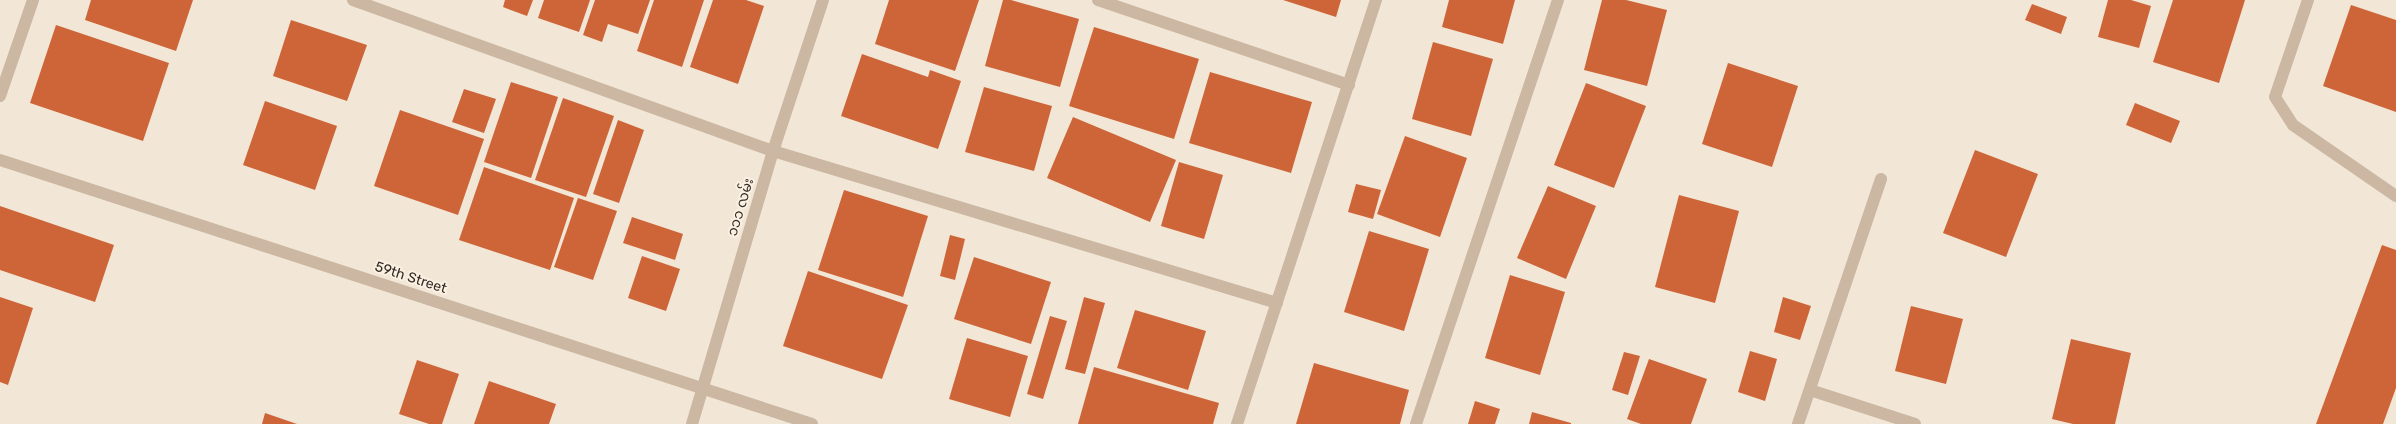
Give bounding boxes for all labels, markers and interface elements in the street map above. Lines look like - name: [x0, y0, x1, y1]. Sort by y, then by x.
- street label: ၁၁၁ လမ်း: [722, 176, 757, 238]
- street label: 59th Street: [373, 258, 449, 297]

